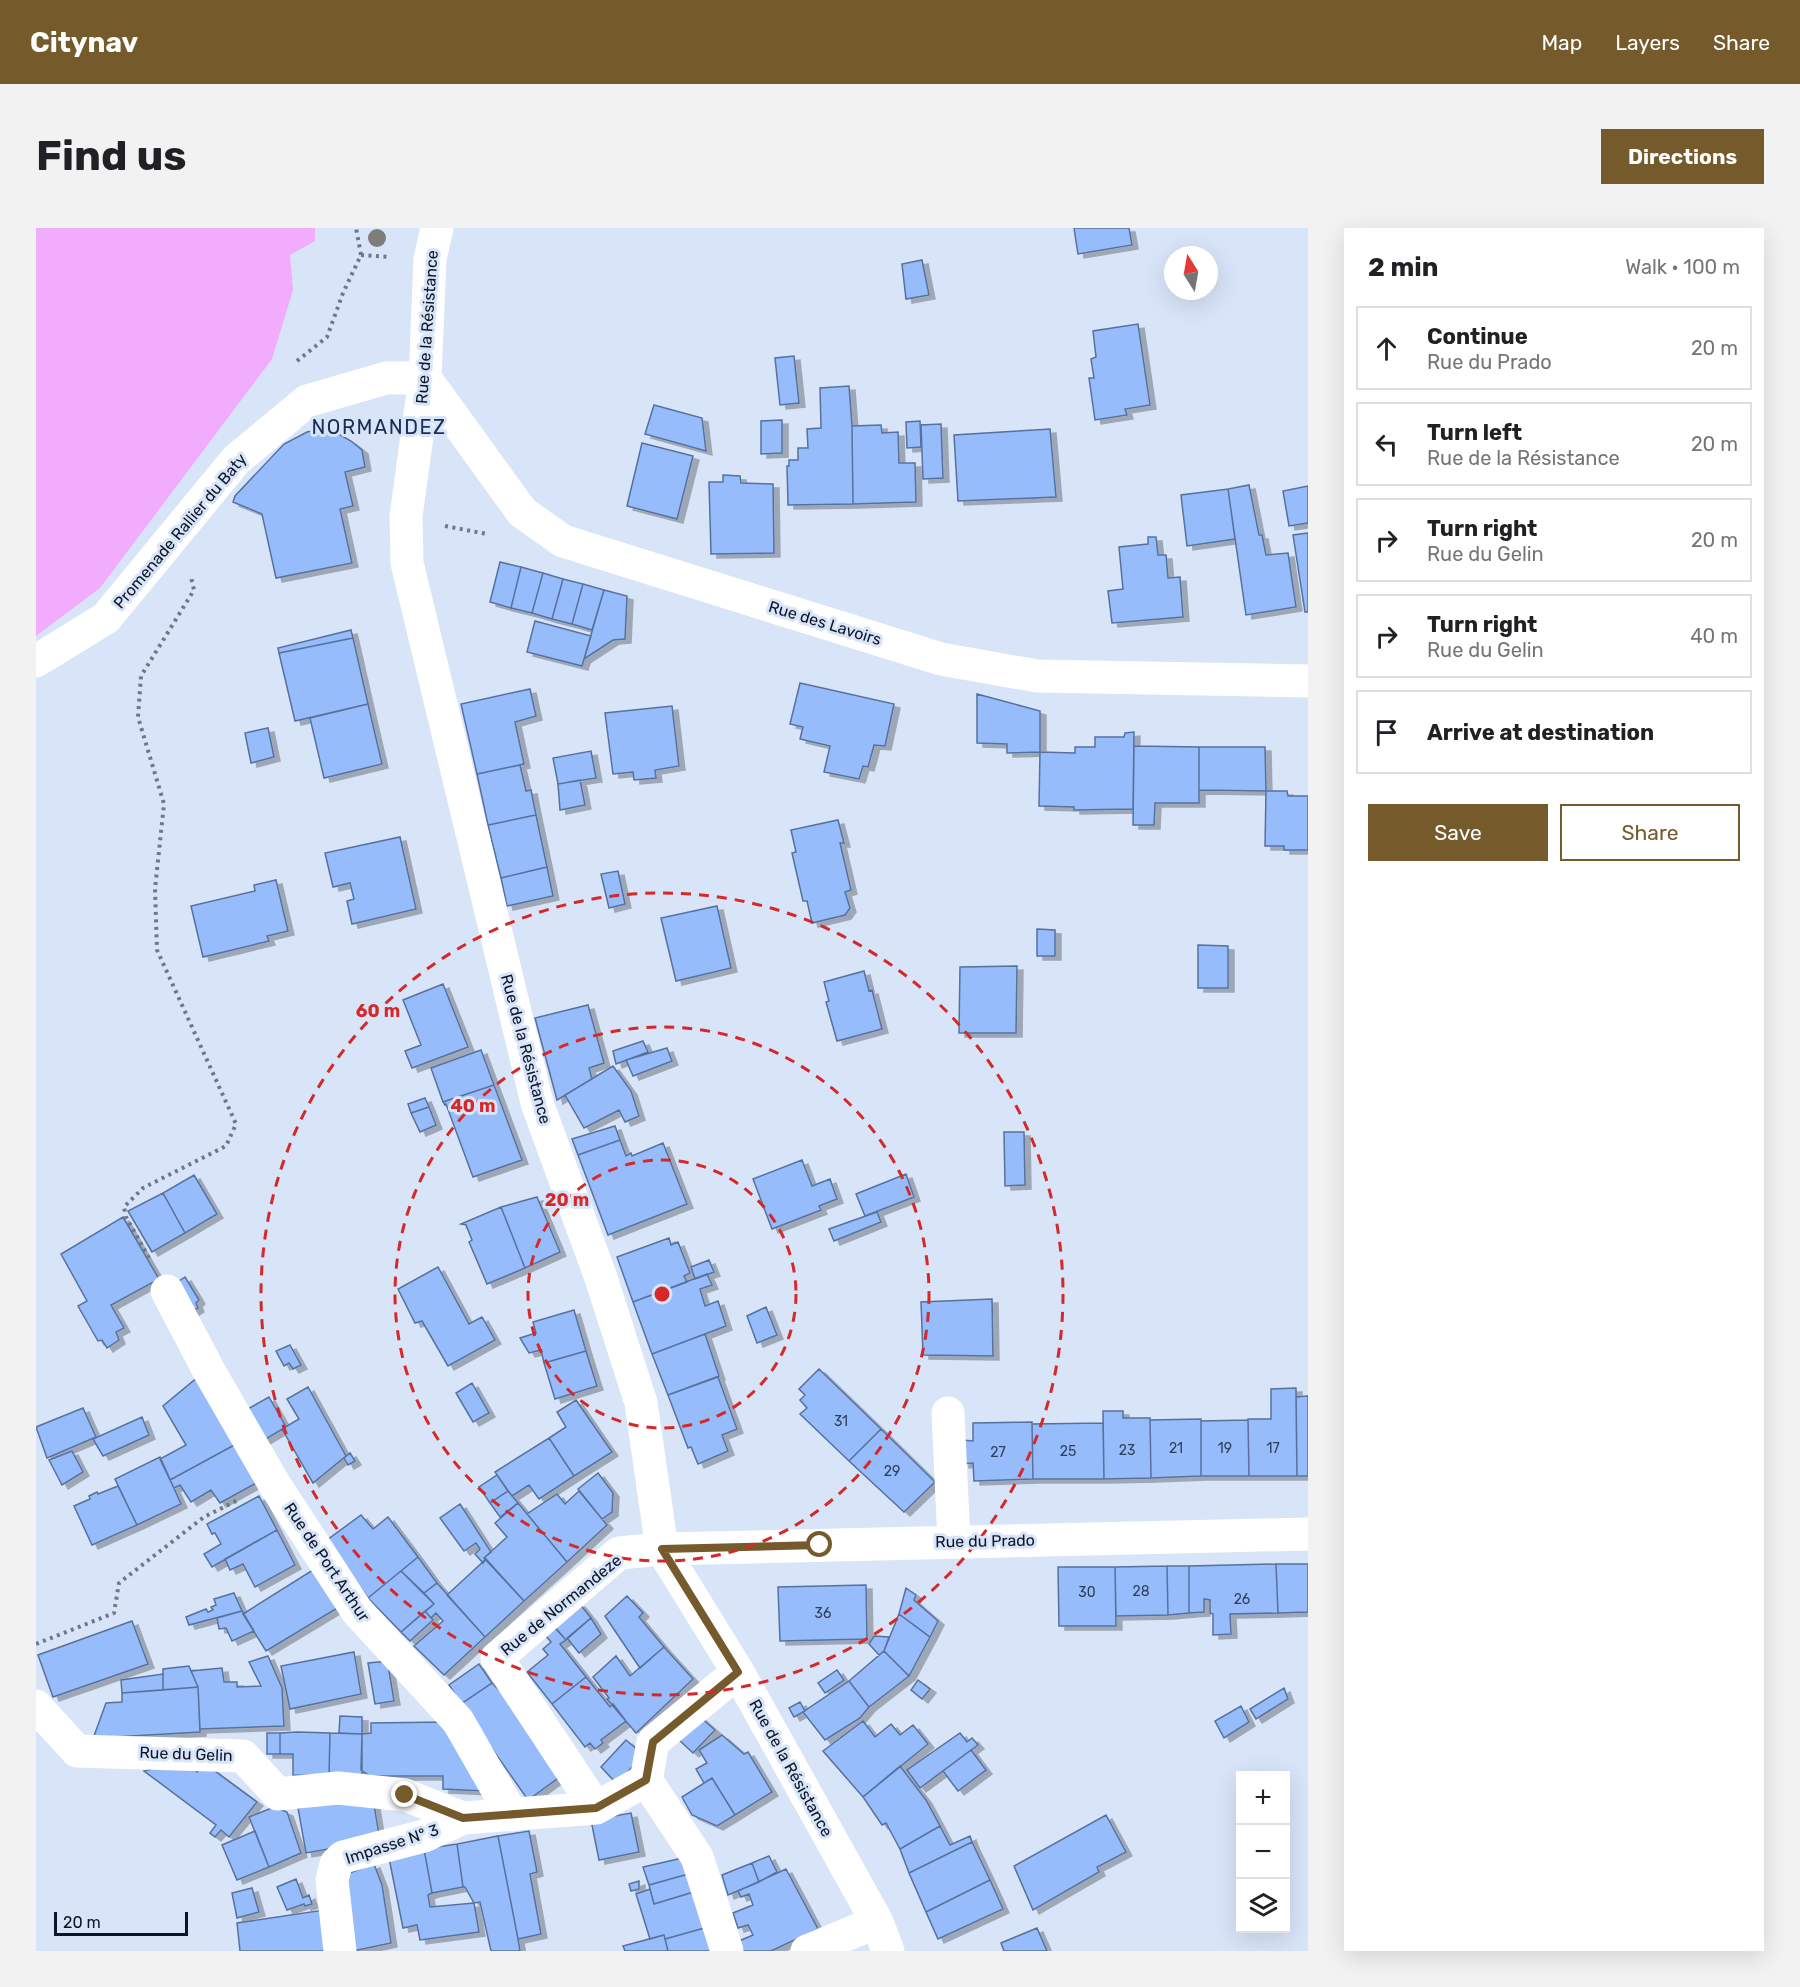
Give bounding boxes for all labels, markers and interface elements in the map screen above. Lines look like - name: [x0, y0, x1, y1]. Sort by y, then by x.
- text: Citynav: [30, 26, 138, 59]
- text: Map: [1541, 30, 1582, 55]
- text: Layers: [1615, 30, 1680, 55]
- text: Share: [1713, 30, 1770, 55]
- button: Directions: [1601, 129, 1764, 184]
- text: Find us: [36, 131, 187, 181]
- north arrow: [1164, 246, 1218, 300]
- street label: Rue de la Résistance: [412, 249, 442, 405]
- text: 2 min: [1368, 252, 1438, 283]
- text: Walk · 100 m: [1625, 255, 1740, 279]
- text: Continue: [1427, 323, 1528, 350]
- icon: ahead: [1370, 332, 1403, 365]
- text: 20 m: [1691, 336, 1738, 360]
- text: Rue du Prado: [1427, 350, 1552, 374]
- district label: NORMANDEZ: [311, 415, 447, 439]
- text: Turn left: [1427, 419, 1522, 446]
- icon: left: [1370, 428, 1403, 461]
- text: 20 m: [1691, 432, 1738, 456]
- text: Rue de la Résistance: [1427, 446, 1620, 470]
- street label: Promenade Rallier du Baty: [110, 449, 251, 612]
- text: Turn right: [1427, 515, 1537, 542]
- icon: right: [1370, 524, 1403, 557]
- text: 20 m: [1691, 528, 1738, 552]
- text: Rue du Gelin: [1427, 542, 1544, 566]
- street label: Rue des Lavoirs: [766, 597, 884, 649]
- text: Turn right: [1427, 611, 1537, 638]
- icon: right: [1370, 620, 1403, 653]
- text: 40 m: [1690, 624, 1738, 648]
- text: Rue du Gelin: [1427, 638, 1544, 662]
- icon: arrive: [1370, 716, 1403, 749]
- text: Arrive at destination: [1427, 719, 1654, 746]
- button: Save: [1368, 804, 1548, 861]
- button: Share: [1560, 804, 1740, 861]
- street label: Rue de la Résistance: [497, 972, 555, 1126]
- text: 60 m: [356, 1000, 400, 1022]
- text: 40 m: [451, 1095, 495, 1117]
- text: 20 m: [545, 1189, 589, 1211]
- centre of rings: [652, 1284, 672, 1304]
- house number: 31: [834, 1413, 848, 1430]
- house number: 21: [1169, 1440, 1183, 1457]
- house number: 19: [1218, 1440, 1232, 1457]
- house number: 17: [1266, 1440, 1280, 1457]
- house number: 23: [1119, 1442, 1135, 1459]
- house number: 25: [1060, 1443, 1076, 1460]
- house number: 27: [990, 1444, 1006, 1461]
- house number: 29: [884, 1463, 900, 1480]
- street label: Rue de Port Arthur: [280, 1499, 374, 1625]
- route start: [806, 1531, 832, 1557]
- street label: Rue du Prado: [935, 1531, 1035, 1551]
- street label: Rue de Normandeze: [497, 1550, 625, 1660]
- house number: 28: [1132, 1583, 1150, 1600]
- house number: 30: [1078, 1584, 1096, 1601]
- house number: 26: [1234, 1591, 1250, 1608]
- house number: 36: [815, 1605, 831, 1622]
- street label: Rue de la Résistance: [745, 1696, 837, 1840]
- street label: Rue du Gelin: [139, 1743, 233, 1765]
- map controls: [1236, 1771, 1290, 1933]
- button: +: [1236, 1771, 1290, 1825]
- route end: [391, 1781, 417, 1807]
- street label: Impasse N° 3: [343, 1820, 441, 1868]
- button: −: [1236, 1825, 1290, 1879]
- button: layers: [1236, 1879, 1290, 1933]
- scale bar: [54, 1909, 188, 1936]
- text: 20 m: [63, 1913, 101, 1932]

